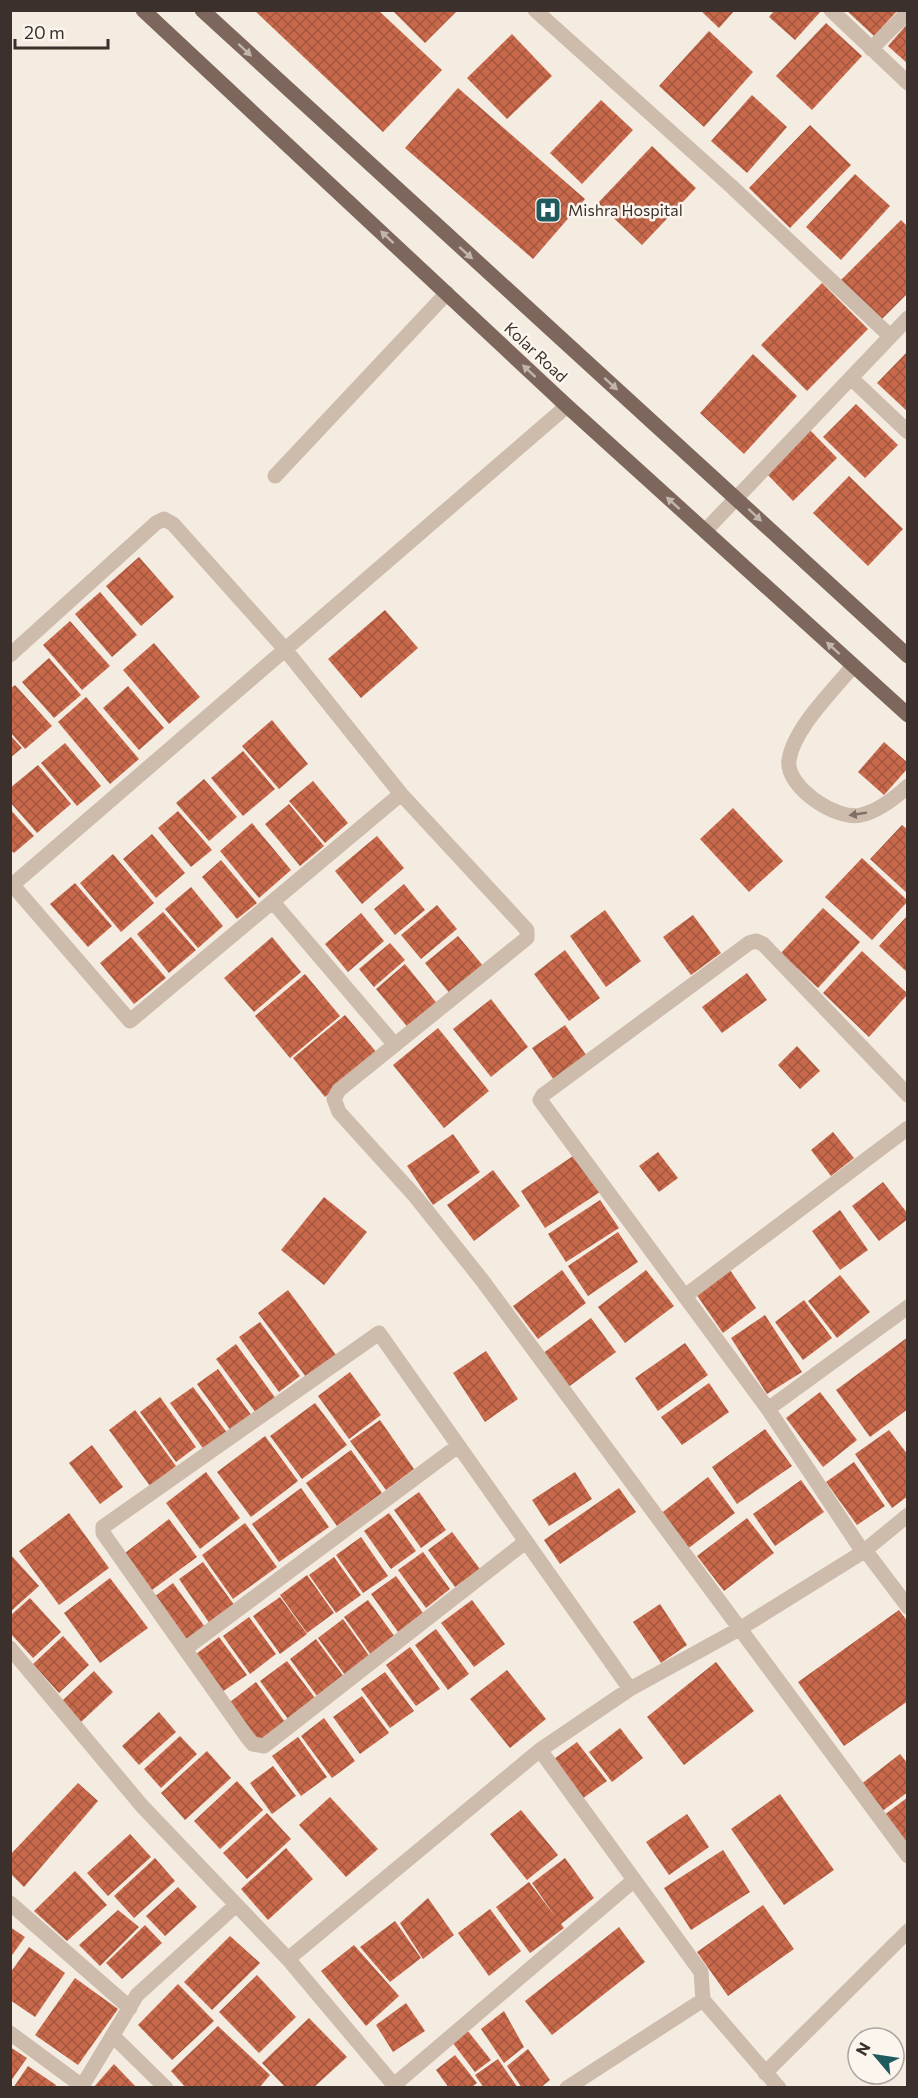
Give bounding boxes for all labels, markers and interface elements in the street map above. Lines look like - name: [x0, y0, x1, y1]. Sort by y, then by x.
- scale bar: [15, 12, 108, 50]
- text: 20 m: [24, 21, 65, 43]
- one-way arrow: [237, 43, 252, 56]
- hospital icon: Mishra Hospital: [533, 195, 563, 225]
- place label: Mishra Hospital: [568, 200, 683, 219]
- one-way arrow: [380, 231, 394, 245]
- one-way arrow: [458, 246, 473, 259]
- street label: Kolar Road: [501, 318, 572, 386]
- one-way arrow: [522, 364, 537, 378]
- one-way arrow: [603, 377, 618, 390]
- one-way arrow: [666, 496, 680, 510]
- one-way arrow: [747, 508, 762, 521]
- one-way arrow: [826, 642, 841, 655]
- one-way arrow: [848, 810, 867, 819]
- north arrow: [846, 2026, 906, 2086]
- text: N: [851, 2039, 874, 2058]

